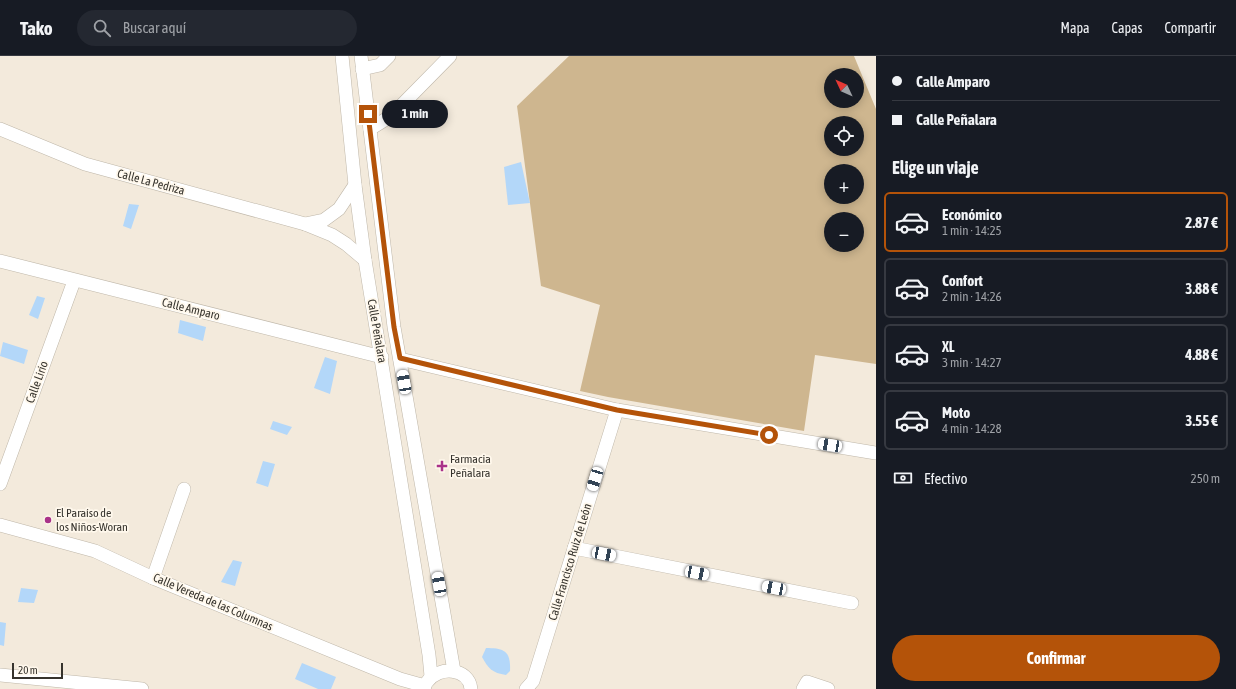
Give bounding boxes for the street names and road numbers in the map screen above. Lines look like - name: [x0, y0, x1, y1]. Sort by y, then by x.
- street label: Calle La Pedriza: [116, 166, 186, 198]
- street label: Calle Amparo: [161, 295, 222, 323]
- street label: Calle Peñalara: [365, 298, 389, 364]
- street label: Calle Lirio: [23, 359, 51, 405]
- street label: Calle Francisco Ruiz de León: [546, 502, 594, 622]
- street label: Calle Vereda de las Columnas: [151, 570, 275, 634]

